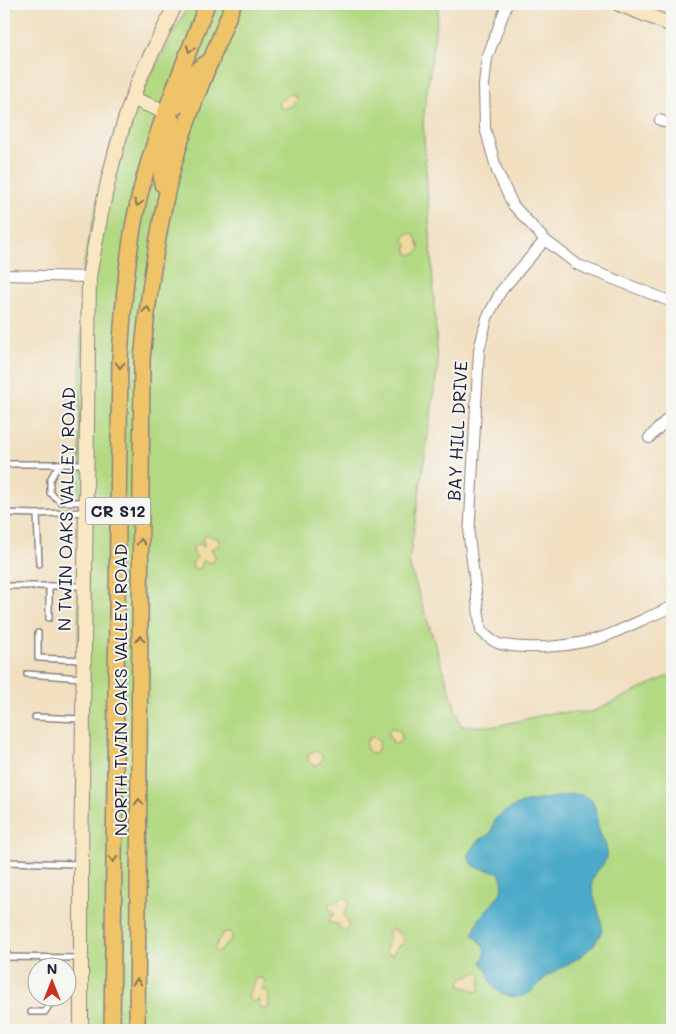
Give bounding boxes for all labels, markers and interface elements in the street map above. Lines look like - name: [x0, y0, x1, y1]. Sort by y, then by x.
- one-way arrow: [186, 45, 196, 53]
- one-way arrow: [133, 199, 144, 208]
- one-way arrow: [141, 305, 152, 313]
- street label: BAY HILL DRIVE: [441, 360, 473, 502]
- one-way arrow: [115, 361, 125, 369]
- street label: N TWIN OAKS VALLEY ROAD: [52, 387, 80, 631]
- road number: CR S12: [86, 498, 150, 524]
- one-way arrow: [136, 538, 146, 546]
- street label: NORTH TWIN OAKS VALLEY ROAD: [108, 544, 132, 836]
- one-way arrow: [135, 635, 145, 642]
- one-way arrow: [134, 797, 144, 805]
- one-way arrow: [108, 856, 118, 864]
- north arrow: [28, 956, 78, 1006]
- text: N: [47, 959, 57, 978]
- one-way arrow: [132, 977, 142, 985]

